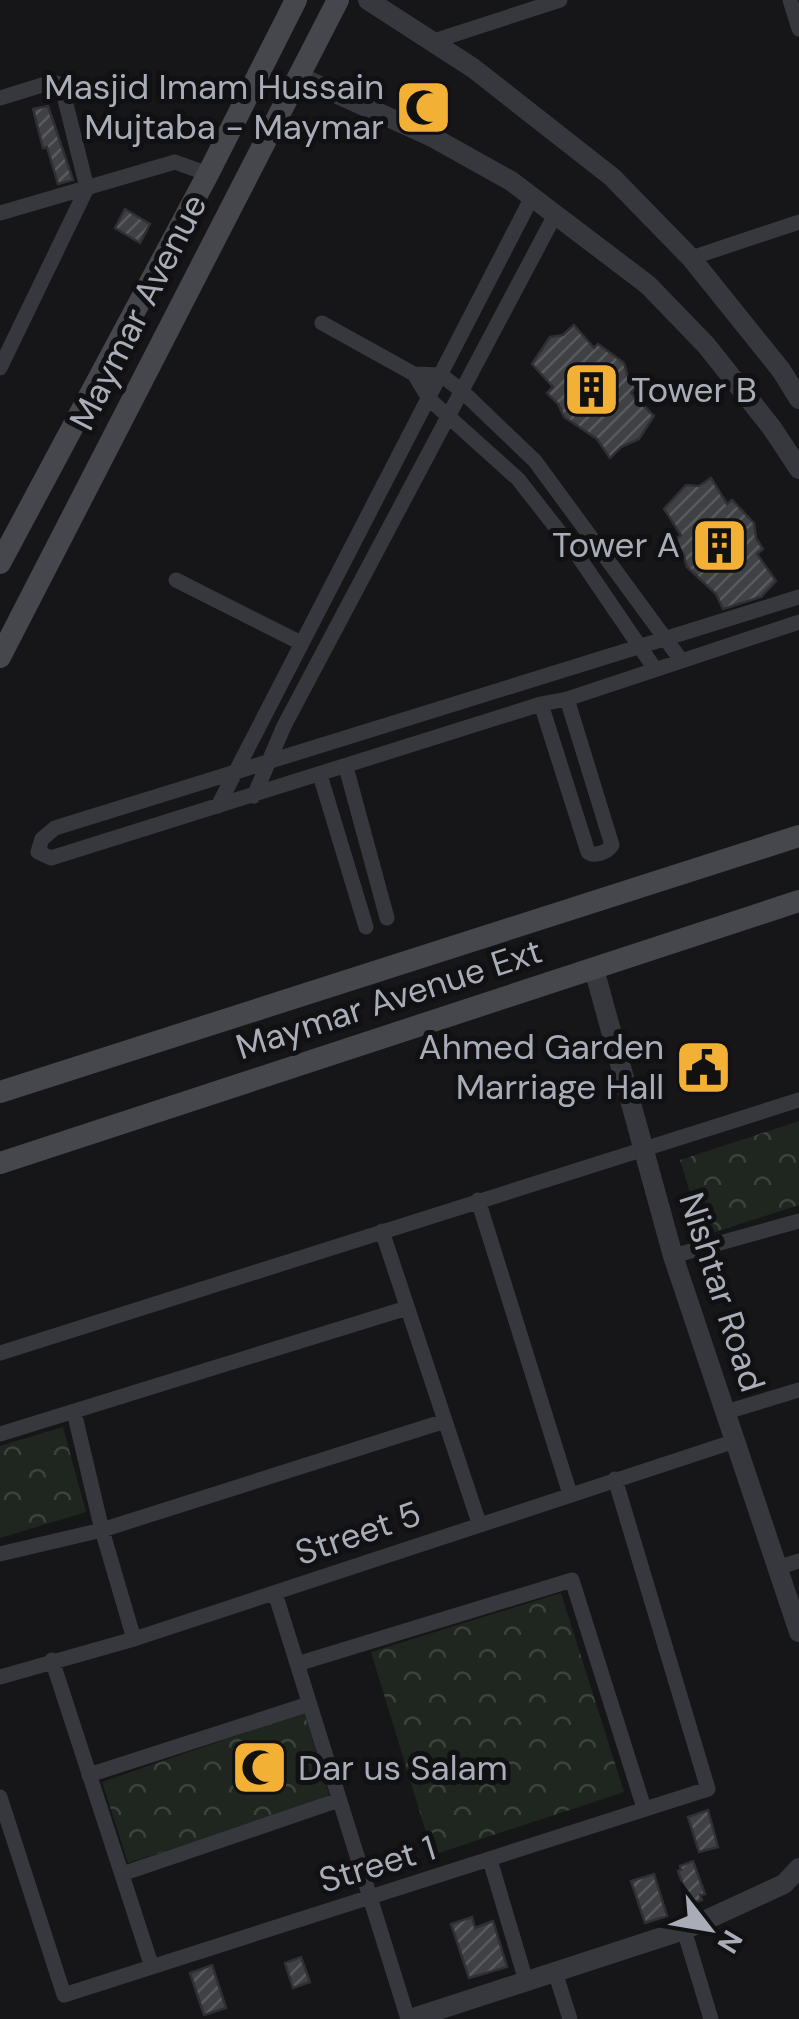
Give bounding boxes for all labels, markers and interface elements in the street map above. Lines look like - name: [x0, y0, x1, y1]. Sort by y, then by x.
- place label: Masjid Imam Hussain Mujtaba - Maymar: [44, 64, 384, 150]
- mosque icon: Masjid Imam Hussain Mujtaba - Maymar: [393, 77, 453, 137]
- street label: Maymar Avenue: [59, 186, 217, 438]
- building icon: Tower B: [562, 360, 622, 420]
- place label: Tower B: [631, 367, 757, 413]
- building icon: Tower A: [689, 515, 749, 575]
- place label: Tower A: [552, 522, 680, 568]
- street label: Maymar Avenue Ext: [230, 928, 548, 1070]
- place label: Ahmed Garden Marriage Hall: [419, 1024, 664, 1110]
- public building icon: Ahmed Garden Marriage Hall: [673, 1037, 733, 1097]
- street label: Nishtar Road: [668, 1187, 776, 1397]
- street label: Street 5: [289, 1490, 427, 1576]
- mosque icon: Dar us Salam: [229, 1738, 289, 1798]
- place label: Dar us Salam: [298, 1745, 508, 1791]
- street label: Street 1: [313, 1825, 441, 1903]
- north arrow: [659, 1879, 759, 1979]
- text: N: [709, 1923, 751, 1960]

